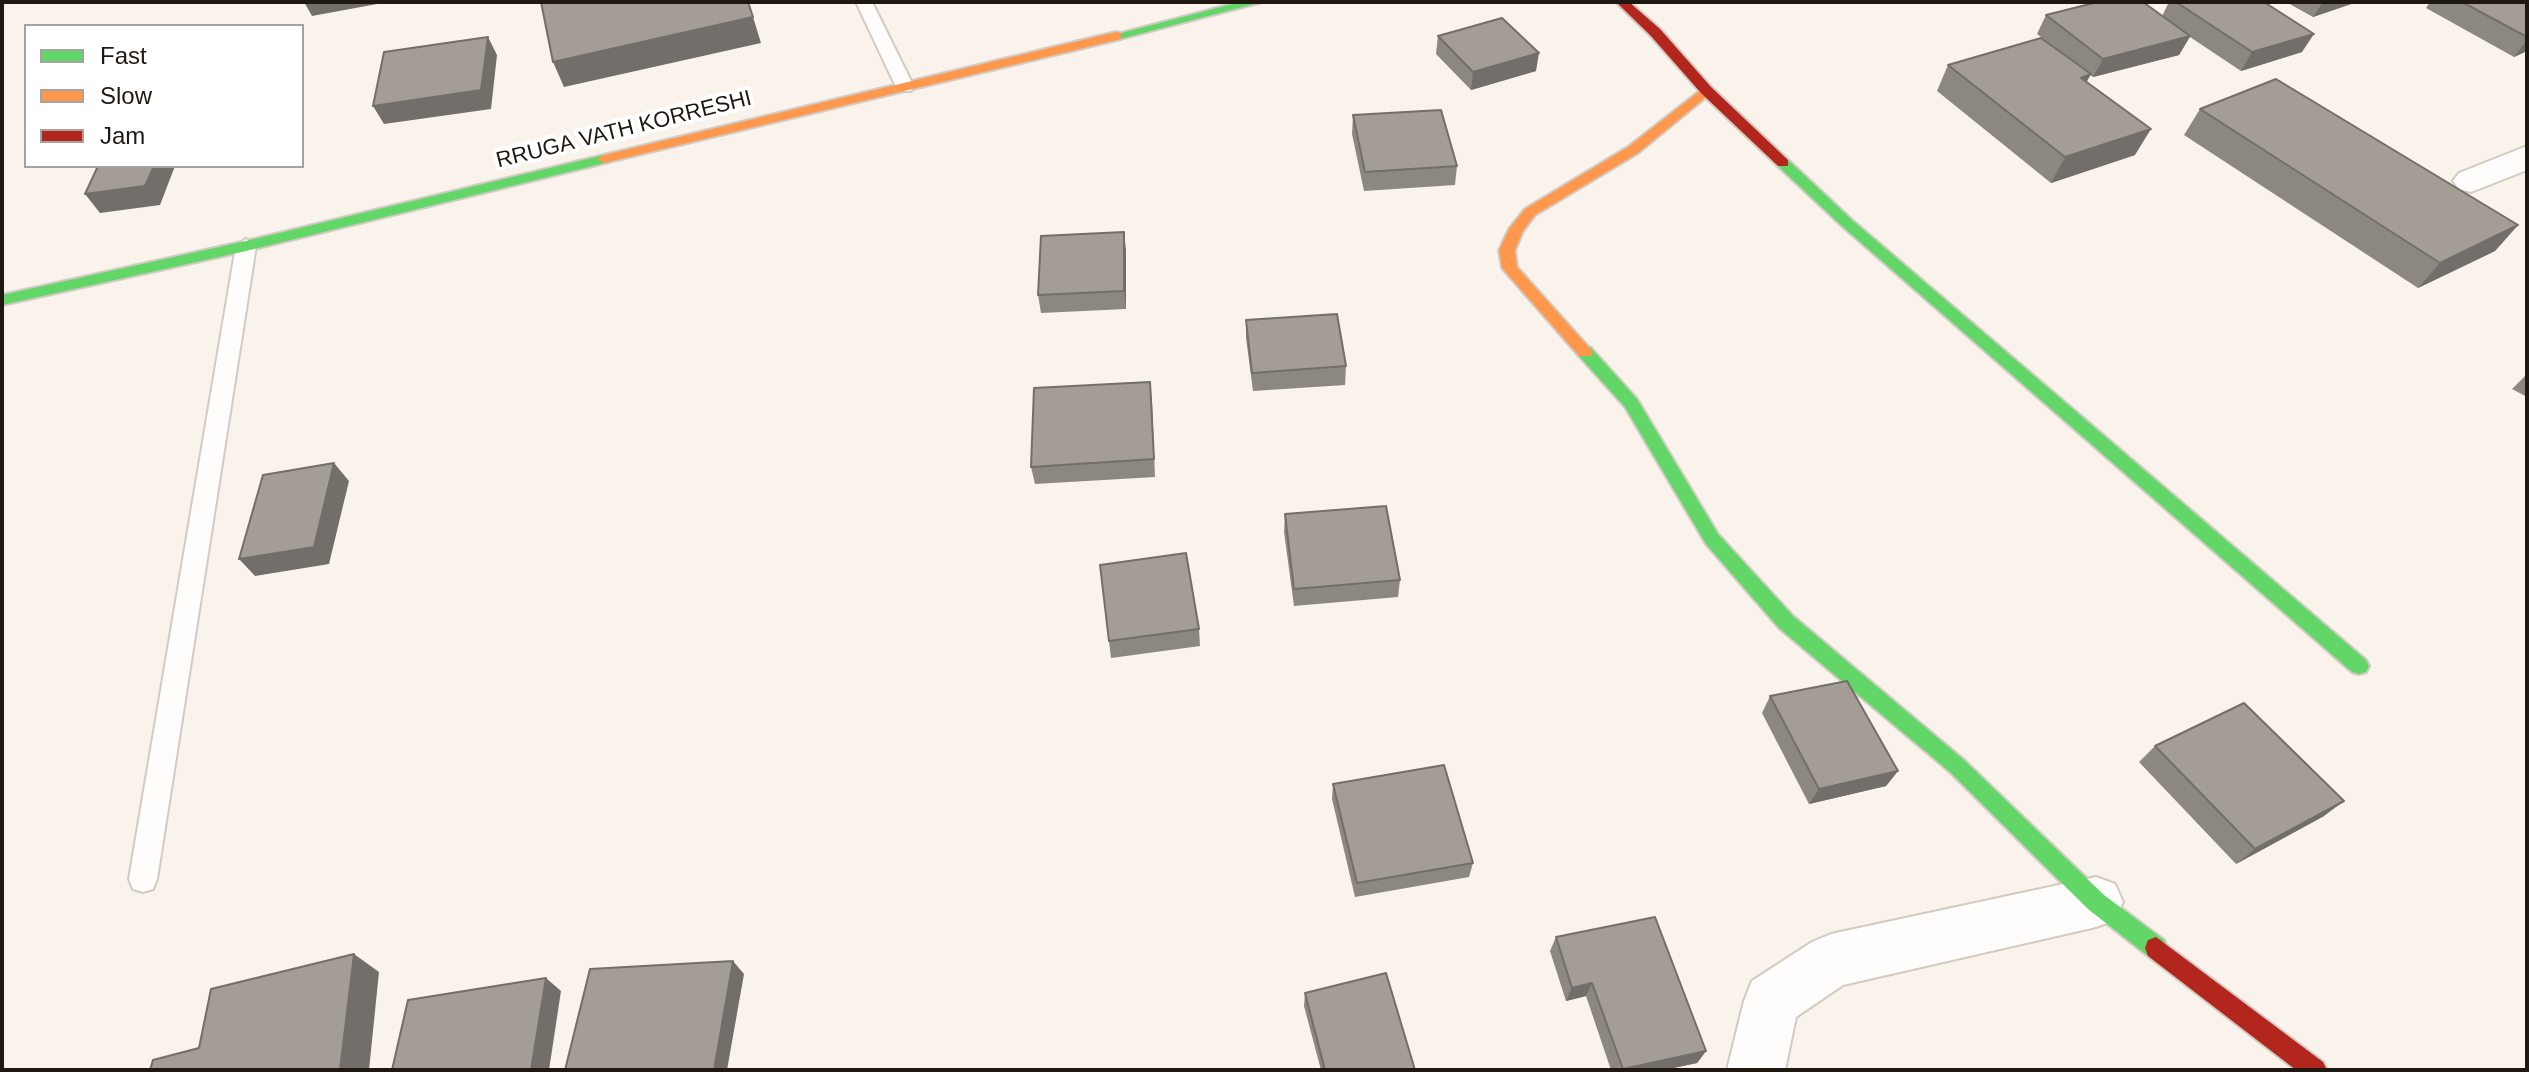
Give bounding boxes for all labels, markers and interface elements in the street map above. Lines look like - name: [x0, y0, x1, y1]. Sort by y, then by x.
- legend: [24, 24, 304, 168]
- text: Fast: [100, 42, 147, 69]
- text: Slow: [100, 82, 152, 109]
- street label: RRUGA VATH KORRESHI: [494, 86, 754, 174]
- text: Jam: [100, 122, 145, 149]

